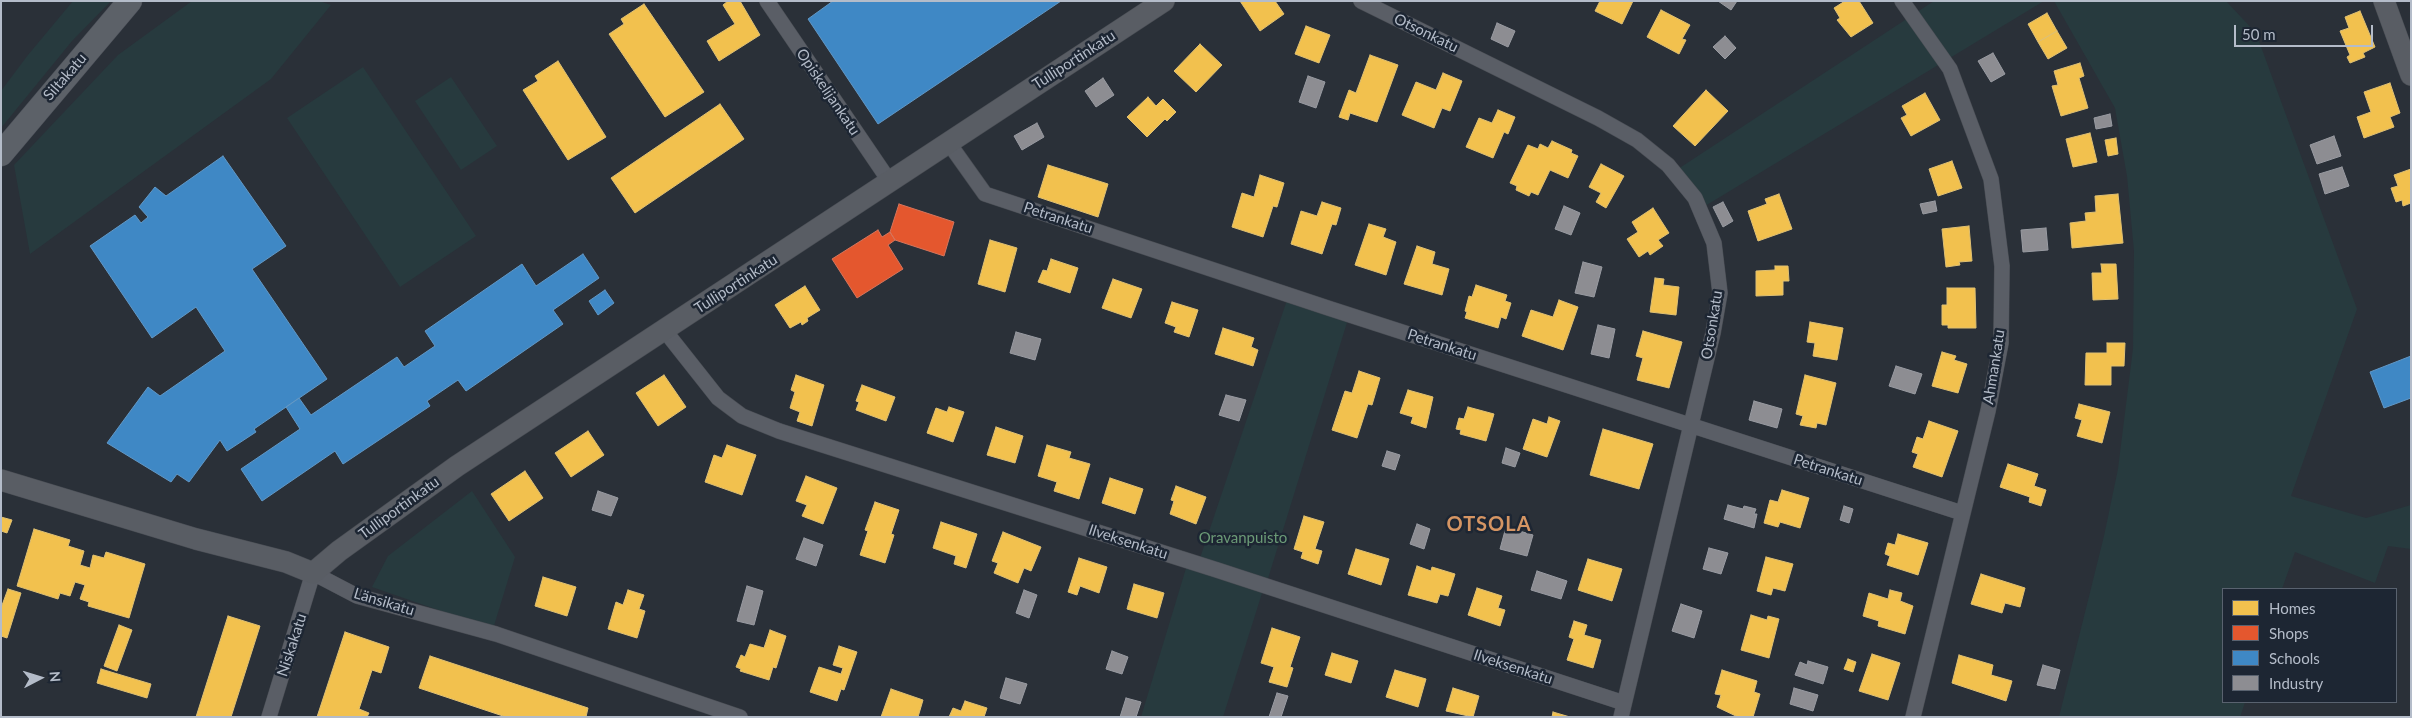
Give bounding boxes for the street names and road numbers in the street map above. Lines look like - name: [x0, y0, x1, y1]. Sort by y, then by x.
- street label: Otsonkatu: [1391, 10, 1461, 56]
- street label: Tulliportinkatu: [1029, 27, 1119, 93]
- street label: Opiskelijankatu: [792, 45, 864, 139]
- street label: Siltakatu: [40, 50, 90, 104]
- street label: Petrankatu: [1021, 198, 1095, 238]
- street label: Tulliportinkatu: [691, 251, 781, 317]
- street label: Otsonkatu: [1698, 289, 1726, 361]
- street label: Petrankatu: [1405, 325, 1479, 365]
- street label: Ahmankatu: [1979, 328, 2009, 406]
- street label: Petrankatu: [1791, 450, 1865, 490]
- street label: Tulliportinkatu: [355, 473, 443, 543]
- street label: Ilveksenkatu: [1086, 521, 1170, 563]
- street label: Länsikatu: [352, 584, 416, 620]
- street label: Niskakatu: [273, 611, 311, 679]
- street label: Ilveksenkatu: [1471, 646, 1555, 688]

